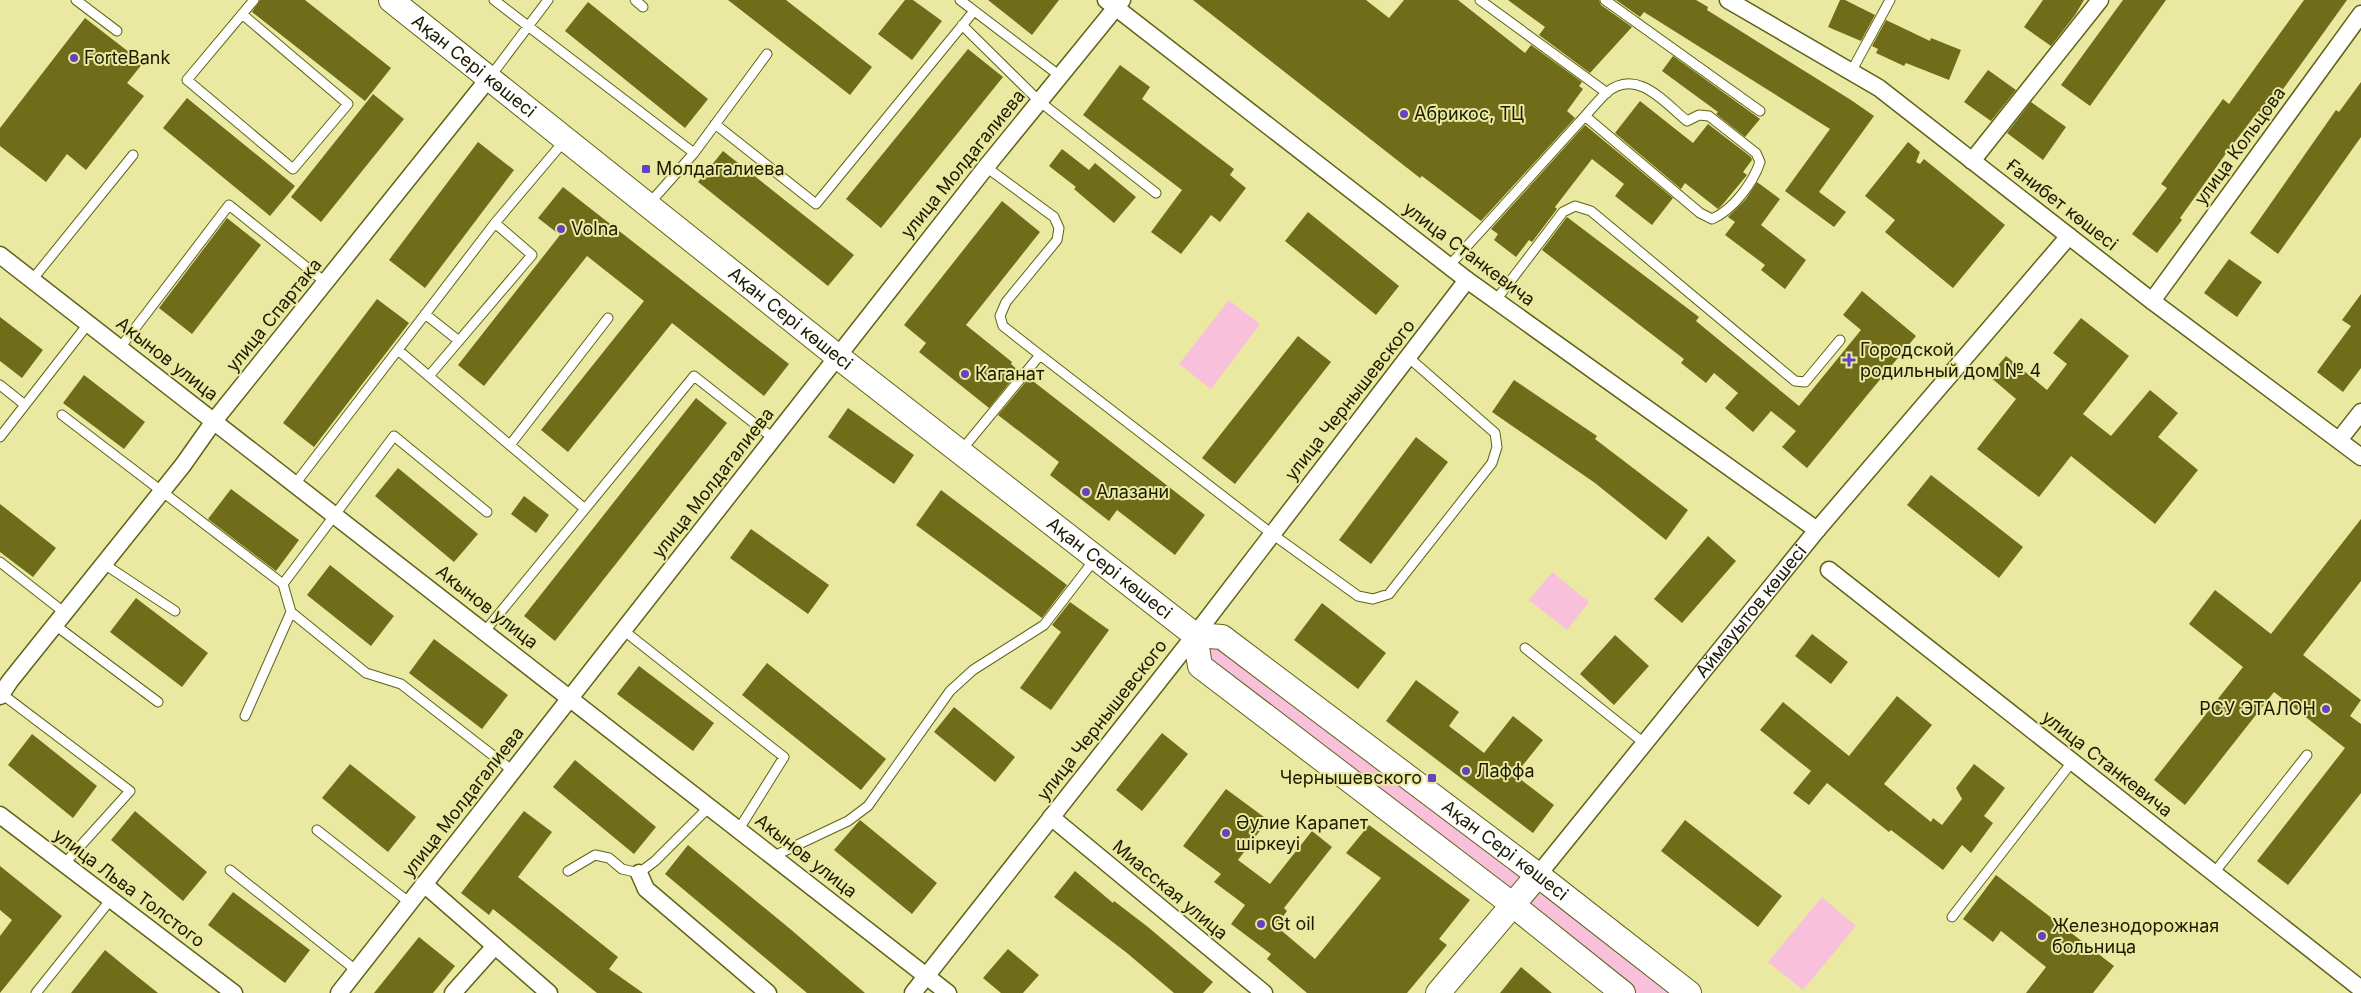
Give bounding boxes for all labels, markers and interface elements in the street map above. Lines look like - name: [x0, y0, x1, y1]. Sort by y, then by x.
- street label: Ақан Сері көшесі: [408, 10, 540, 122]
- place label: ForteBank: [84, 47, 170, 68]
- marker: ForteBank: [68, 52, 80, 64]
- street label: улица Кольцова: [2190, 83, 2289, 209]
- street label: улица Молдагалиева: [896, 85, 1029, 242]
- place label: Абрикос, ТЦ: [1414, 103, 1524, 124]
- marker: Абрикос, ТЦ: [1398, 108, 1410, 120]
- street label: Ғанибет көшесі: [2002, 154, 2122, 254]
- place label: Молдагалиева: [656, 158, 785, 179]
- marker: Молдагалиева: [640, 163, 652, 175]
- street label: улица Станкевича: [1399, 197, 1539, 310]
- place label: Volna: [571, 218, 618, 239]
- marker: Volna: [555, 223, 567, 235]
- street label: улица Спартака: [222, 254, 326, 375]
- street label: Ақан Сері көшесі: [725, 263, 857, 374]
- street label: Акынов улица: [112, 312, 222, 405]
- street label: улица Чернышевского: [1280, 315, 1419, 484]
- place label: Городской родильный дом № 4: [1860, 339, 2041, 381]
- marker: Городской родильный дом № 4: [1842, 353, 1856, 367]
- place label: Каганат: [975, 363, 1045, 384]
- marker: Каганат: [959, 368, 971, 380]
- street label: улица Молдагалиева: [647, 403, 778, 562]
- place label: Алазани: [1096, 481, 1169, 502]
- marker: Алазани: [1080, 486, 1092, 498]
- street label: Ақан Сері көшесі: [1043, 513, 1176, 623]
- street label: Аймауытов көшесі: [1691, 541, 1811, 682]
- street label: Акынов улица: [432, 560, 542, 653]
- street label: улица Чернышевского: [1032, 635, 1171, 804]
- place label: РСУ ЭТАЛОН: [2199, 698, 2316, 719]
- marker: РСУ ЭТАЛОН: [2320, 703, 2332, 715]
- street label: улица Станкевича: [2038, 706, 2177, 821]
- street label: улица Молдагалиева: [397, 722, 528, 881]
- place label: Лаффа: [1476, 760, 1535, 781]
- marker: Лаффа: [1460, 765, 1472, 777]
- place label: Чернышевского: [1280, 767, 1422, 788]
- marker: Чернышевского: [1426, 772, 1438, 784]
- street label: Ақан Сері көшесі: [1438, 796, 1572, 904]
- street label: Акынов улица: [751, 809, 861, 902]
- place label: Әулие Карапет шіркеуі: [1236, 812, 1369, 854]
- street label: улица Льва Толстого: [50, 824, 209, 951]
- marker: Әулие Карапет шіркеуі: [1220, 827, 1232, 839]
- street label: Миасская улица: [1109, 835, 1232, 944]
- place label: Gt oil: [1271, 913, 1315, 934]
- place label: Железнодорожная больница: [2052, 915, 2219, 957]
- marker: Gt oil: [1255, 918, 1267, 930]
- marker: Железнодорожная больница: [2036, 930, 2048, 942]

